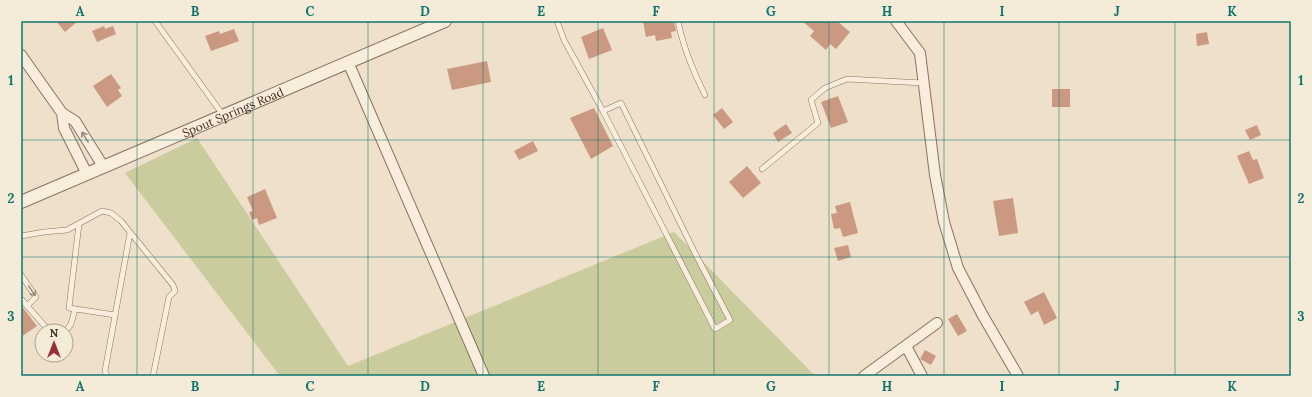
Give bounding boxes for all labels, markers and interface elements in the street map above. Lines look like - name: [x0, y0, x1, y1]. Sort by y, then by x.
- text: A: [76, 3, 85, 20]
- text: B: [191, 3, 200, 20]
- text: C: [306, 3, 315, 20]
- text: D: [420, 3, 430, 20]
- text: E: [537, 3, 545, 20]
- text: F: [652, 3, 660, 20]
- text: G: [766, 3, 776, 20]
- text: H: [882, 3, 892, 20]
- text: I: [999, 3, 1005, 20]
- text: J: [1114, 3, 1120, 20]
- text: K: [1227, 3, 1237, 20]
- text: 1: [8, 72, 14, 89]
- text: 1: [1298, 72, 1304, 89]
- street label: Spout Springs Road: [179, 83, 286, 140]
- one-way arrow: [81, 132, 89, 143]
- text: 2: [8, 190, 15, 207]
- text: 2: [1298, 190, 1305, 207]
- one-way arrow: [28, 285, 36, 296]
- text: 3: [7, 308, 15, 325]
- text: 3: [1297, 308, 1305, 325]
- north arrow: [34, 323, 74, 363]
- text: N: [50, 326, 59, 340]
- text: A: [76, 378, 85, 395]
- text: B: [191, 378, 200, 395]
- text: C: [306, 378, 315, 395]
- text: D: [420, 378, 430, 395]
- text: E: [537, 378, 545, 395]
- text: F: [652, 378, 660, 395]
- text: G: [766, 378, 776, 395]
- text: H: [882, 378, 892, 395]
- text: I: [999, 378, 1005, 395]
- text: J: [1114, 378, 1120, 395]
- text: K: [1227, 378, 1237, 395]

